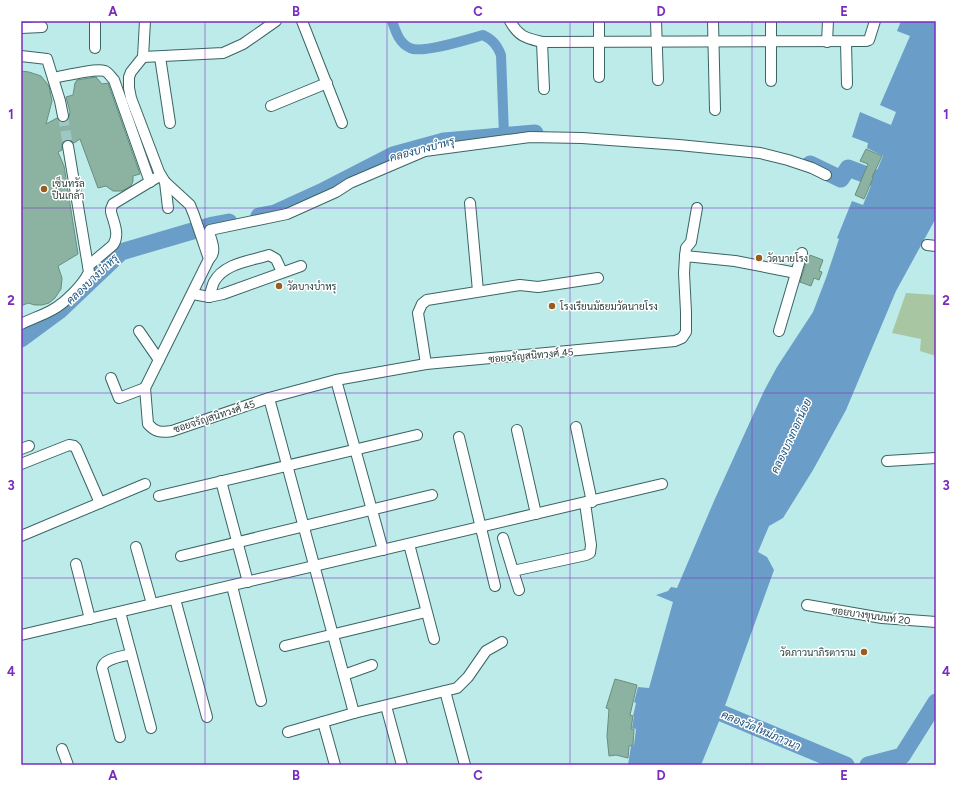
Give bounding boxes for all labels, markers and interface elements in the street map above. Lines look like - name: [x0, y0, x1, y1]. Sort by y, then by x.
- text: A: [108, 4, 118, 19]
- text: B: [292, 4, 300, 19]
- text: C: [473, 4, 483, 19]
- text: D: [656, 4, 666, 19]
- text: E: [840, 4, 848, 19]
- text: 1: [8, 107, 14, 122]
- text: 1: [943, 107, 949, 122]
- water label: คลองบางบำหรุ: [388, 133, 457, 166]
- place label: เซ็นทรัล ปิ่นเกล้า: [52, 176, 85, 202]
- marker: เซ็นทรัล ปิ่นเกล้า: [39, 184, 49, 194]
- water label: คลองบางบำหรุ: [63, 250, 123, 309]
- place label: วัดนายโรง: [767, 252, 808, 265]
- marker: วัดนายโรง: [754, 253, 764, 263]
- place label: วัดบางบำหรุ: [287, 280, 337, 294]
- marker: วัดบางบำหรุ: [274, 281, 284, 291]
- text: 2: [7, 293, 15, 308]
- text: 2: [942, 293, 950, 308]
- place label: โรงเรียนมัธยมวัดนายโรง: [559, 300, 658, 313]
- marker: โรงเรียนมัธยมวัดนายโรง: [547, 301, 557, 311]
- street label: ซอยจรัญสนิทวงศ์ 45: [488, 344, 574, 366]
- street label: ซอยจรัญสนิทวงศ์ 45: [171, 396, 257, 436]
- water label: คลองบางกอกน้อย: [768, 396, 815, 476]
- text: 3: [7, 478, 15, 493]
- text: 3: [942, 478, 950, 493]
- street label: ซอยบางขุนนนท์ 20: [830, 603, 911, 628]
- place label: วัดภาวนาภิรตาราม: [780, 646, 856, 659]
- marker: วัดภาวนาภิรตาราม: [859, 647, 869, 657]
- text: 4: [7, 664, 15, 679]
- text: 4: [942, 664, 950, 679]
- water label: คลองวัดใหม่ภาวนา: [719, 706, 803, 753]
- text: A: [108, 768, 118, 783]
- text: B: [292, 768, 300, 783]
- text: C: [473, 768, 483, 783]
- text: D: [656, 768, 666, 783]
- text: E: [840, 768, 848, 783]

